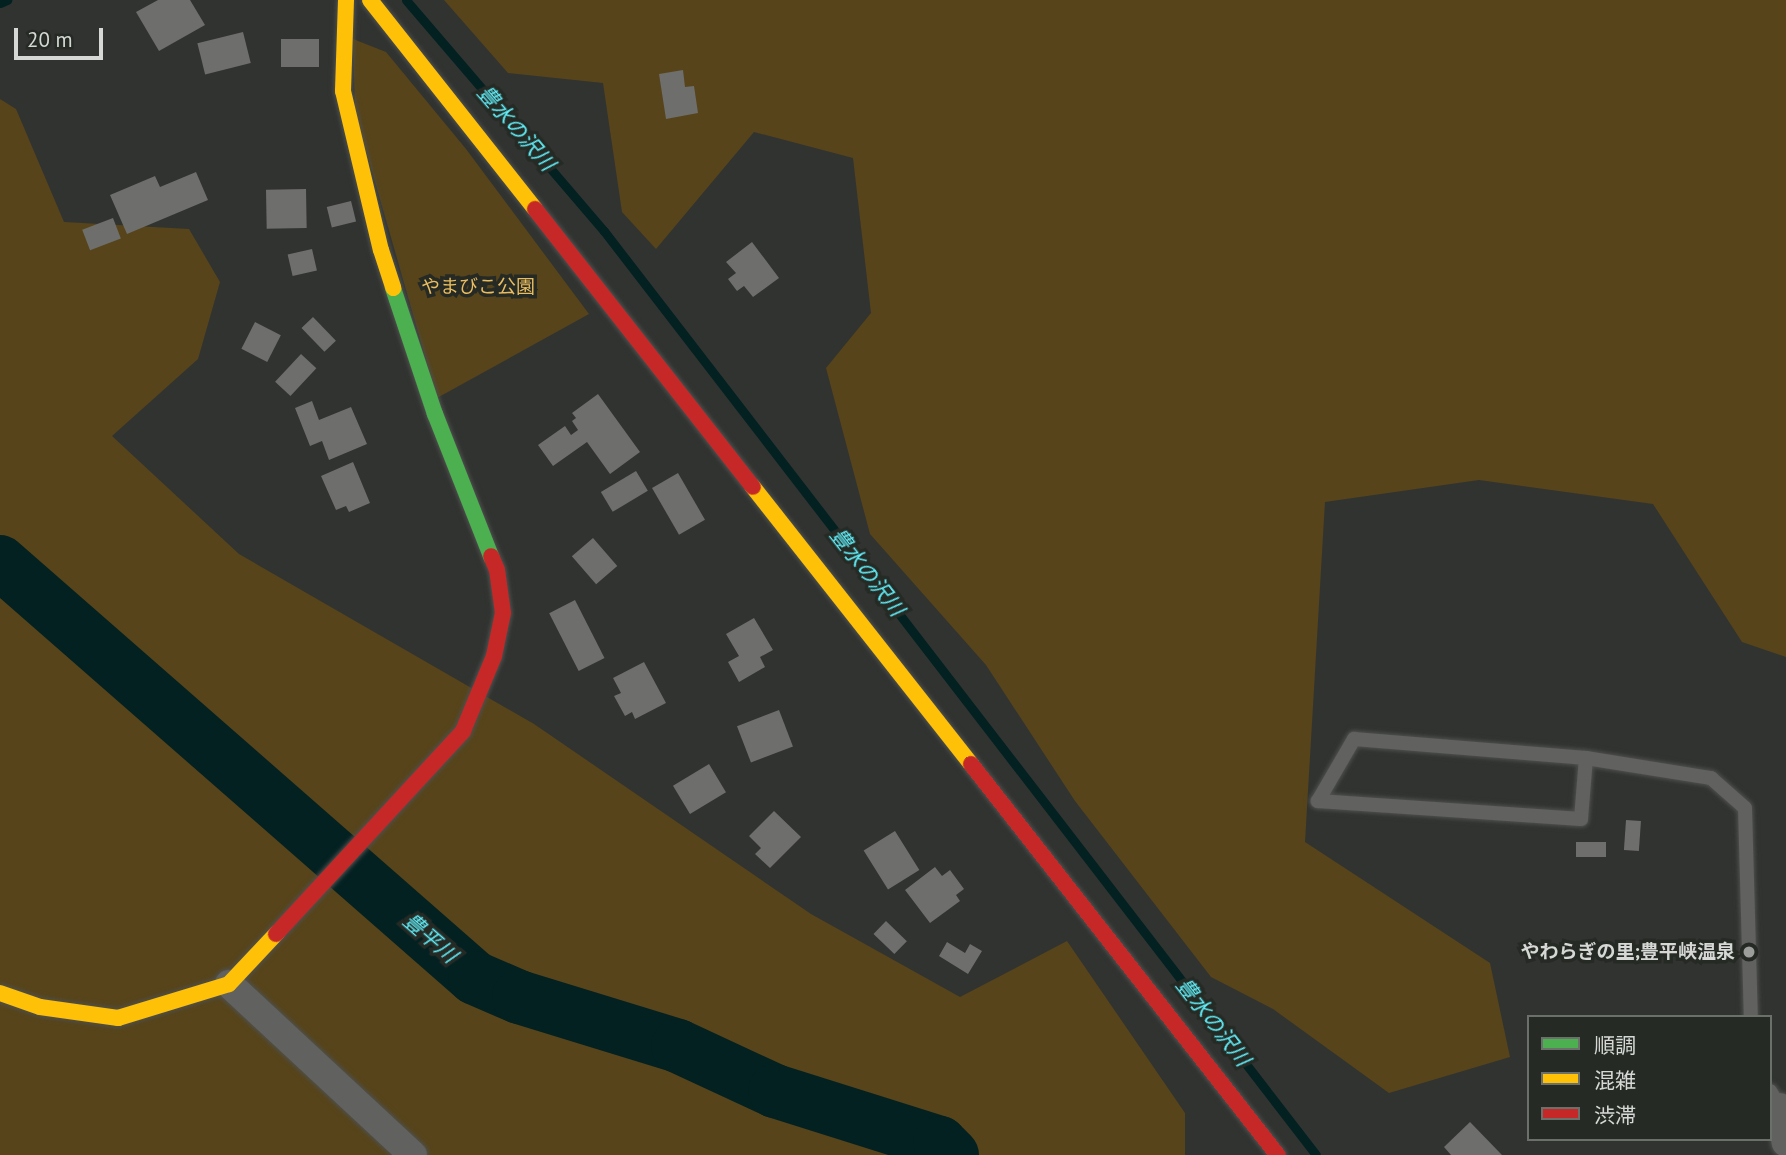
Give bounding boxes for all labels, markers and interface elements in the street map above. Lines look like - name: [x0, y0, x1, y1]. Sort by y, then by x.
- scale bar: [18, 14, 107, 58]
- text: 20 m: [27, 26, 73, 53]
- water label: 豊水の沢川: [472, 80, 560, 176]
- park label: やまびこ公園: [421, 276, 535, 298]
- water label: 豊水の沢川: [825, 523, 909, 621]
- water label: 豊平川: [398, 908, 462, 968]
- place label: やわらぎの里;豊平峡温泉: [1520, 941, 1735, 963]
- marker: やわらぎの里;豊平峡温泉: [1741, 944, 1757, 960]
- water label: 豊水の沢川: [1171, 973, 1255, 1071]
- legend: [1527, 1015, 1772, 1141]
- text: 順調: [1594, 1032, 1636, 1059]
- text: 混雑: [1594, 1067, 1636, 1094]
- text: 渋滞: [1594, 1102, 1636, 1129]

